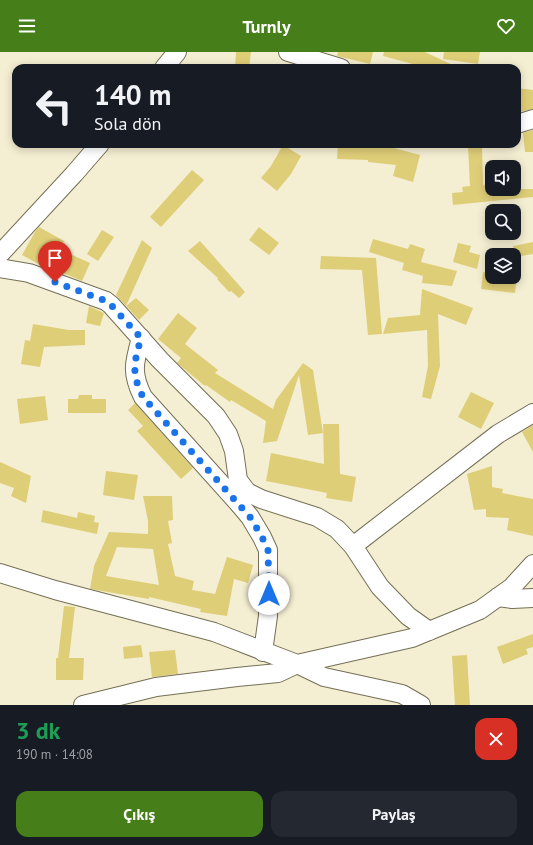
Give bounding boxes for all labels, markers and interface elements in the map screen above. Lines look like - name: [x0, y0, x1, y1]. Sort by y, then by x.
- icon: menu: [16, 15, 38, 37]
- text: Turnly: [242, 15, 291, 38]
- icon: heart: [495, 15, 517, 37]
- text: 140 m: [94, 76, 171, 113]
- icon: left: [28, 80, 80, 132]
- text: Sola dön: [94, 112, 161, 135]
- map controls: [485, 160, 521, 284]
- button: sound: [485, 160, 521, 196]
- button: search: [485, 204, 521, 240]
- pin: [38, 241, 72, 282]
- icon: arrive: [44, 247, 66, 269]
- button: layers: [485, 248, 521, 284]
- position arrow: [248, 573, 290, 615]
- text: 3 dk: [16, 715, 60, 746]
- button: close: [475, 718, 517, 760]
- text: 190 m · 14:08: [16, 746, 93, 763]
- button: Çıkış: [16, 791, 263, 837]
- button: Paylaş: [271, 791, 517, 837]

